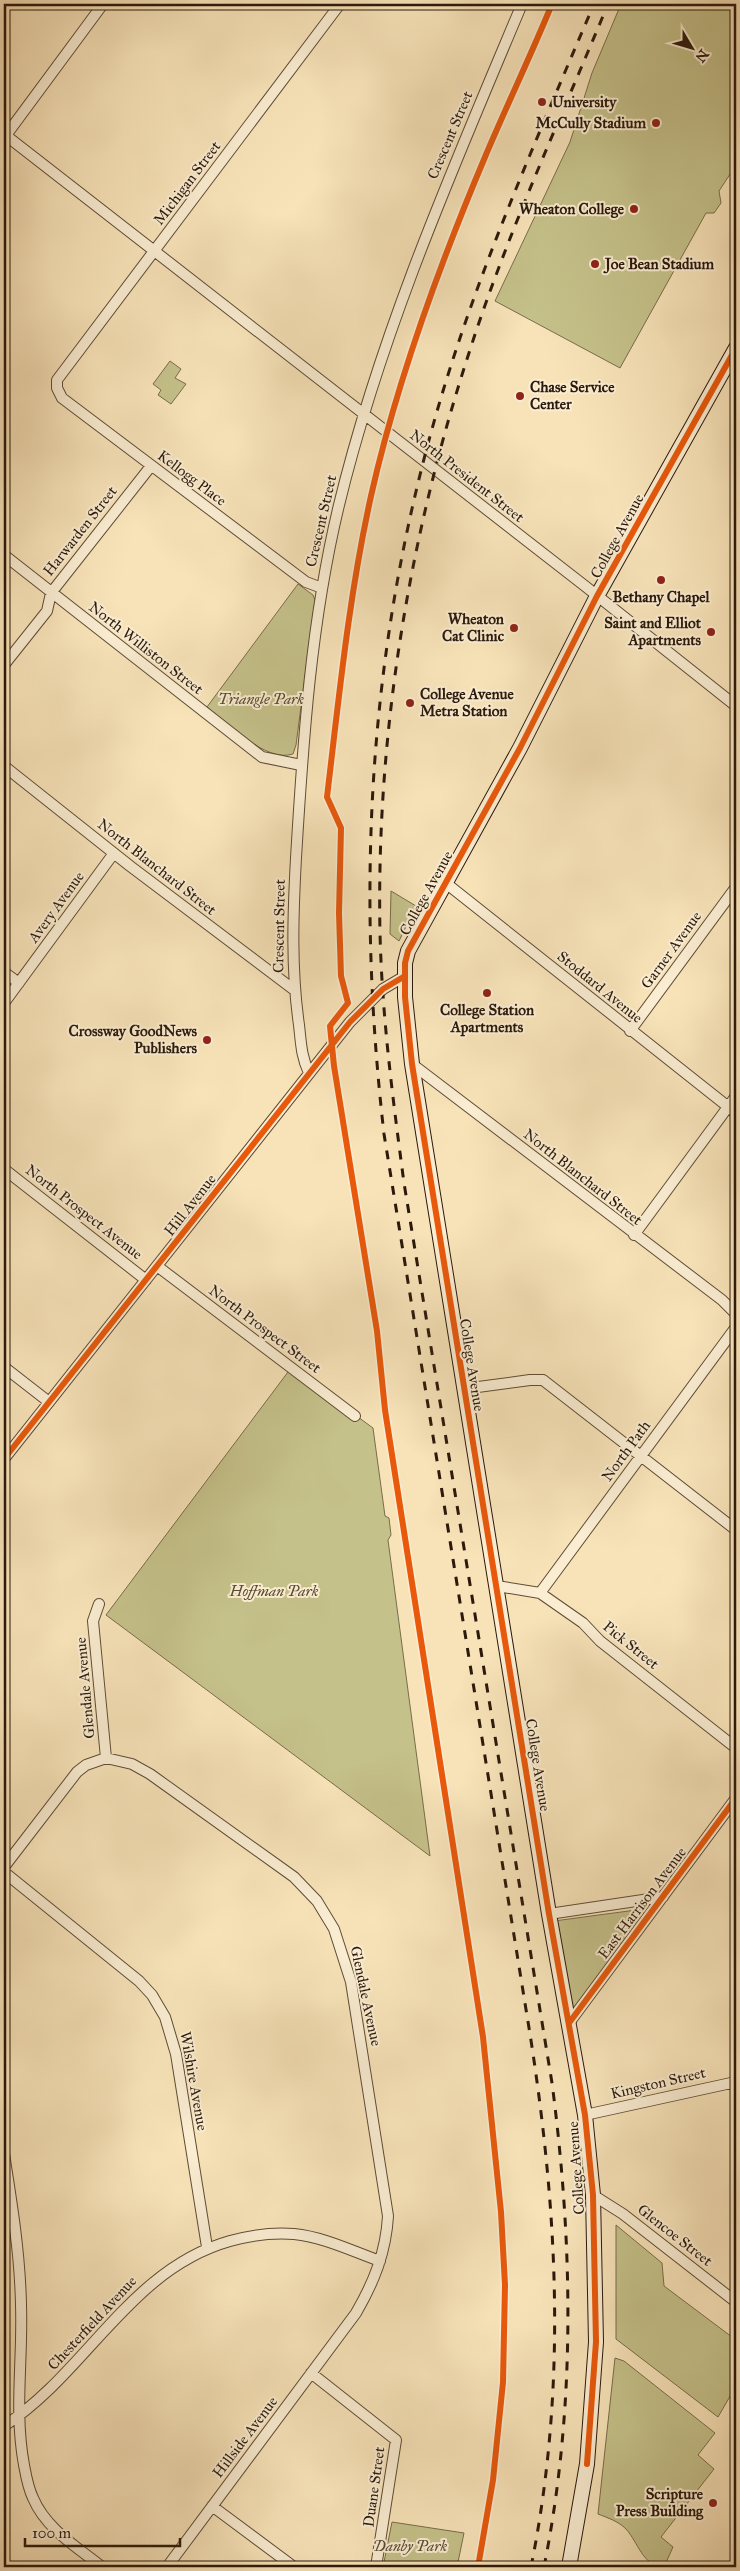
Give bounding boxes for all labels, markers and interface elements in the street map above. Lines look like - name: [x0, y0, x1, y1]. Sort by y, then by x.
- north arrow: [668, 22, 718, 72]
- text: N: [691, 46, 712, 66]
- street label: Crescent Street: [423, 88, 477, 182]
- place label: University: [552, 93, 617, 112]
- marker: University: [536, 96, 548, 108]
- place label: McCully Stadium: [536, 114, 646, 133]
- marker: McCully Stadium: [650, 117, 662, 129]
- street label: Michigan Street: [150, 137, 225, 228]
- place label: Wheaton College: [519, 200, 625, 219]
- marker: Wheaton College: [628, 203, 640, 215]
- place label: Joe Bean Stadium: [603, 255, 715, 274]
- marker: Joe Bean Stadium: [589, 258, 601, 270]
- place label: Chase Service Center: [530, 378, 615, 413]
- marker: Chase Service Center: [514, 390, 526, 402]
- street label: North President Street: [406, 426, 528, 527]
- street label: Kellogg Place: [154, 446, 230, 510]
- street label: Crescent Street: [302, 473, 340, 569]
- street label: Harwarden Street: [39, 482, 121, 580]
- street label: College Avenue: [586, 491, 648, 581]
- marker: Bethany Chapel: [655, 574, 667, 586]
- place label: Bethany Chapel: [613, 588, 710, 607]
- street label: North Williston Street: [85, 598, 207, 699]
- place label: Wheaton Cat Clinic: [442, 610, 505, 645]
- place label: Saint and Elliot Apartments: [604, 614, 702, 650]
- marker: Wheaton Cat Clinic: [508, 622, 520, 634]
- marker: Saint and Elliot Apartments: [705, 626, 717, 638]
- place label: College Avenue Metra Station: [420, 685, 514, 720]
- park label: Triangle Park: [218, 690, 304, 708]
- marker: College Avenue Metra Station: [404, 697, 416, 709]
- street label: North Blanchard Street: [94, 815, 220, 919]
- street label: College Avenue: [395, 848, 457, 938]
- street label: Avery Avenue: [24, 868, 88, 947]
- street label: Crescent Street: [269, 878, 289, 973]
- street label: Garner Avenue: [637, 908, 705, 992]
- street label: Stoddard Avenue: [554, 947, 646, 1027]
- marker: College Station Apartments: [481, 987, 493, 999]
- place label: College Station Apartments: [440, 1001, 535, 1037]
- place label: Crossway GoodNews Publishers: [69, 1022, 198, 1057]
- marker: Crossway GoodNews Publishers: [201, 1034, 213, 1046]
- street label: North Blanchard Street: [520, 1125, 646, 1229]
- street label: North Prospect Avenue: [22, 1161, 146, 1263]
- street label: Hill Avenue: [160, 1171, 220, 1239]
- street label: North Prospect Street: [205, 1281, 325, 1377]
- street label: College Avenue: [456, 1317, 488, 1413]
- street label: North Path: [598, 1417, 654, 1485]
- park label: Hoffman Park: [229, 1582, 319, 1600]
- street label: Pick Street: [600, 1617, 663, 1673]
- street label: Glendale Avenue: [72, 1637, 98, 1739]
- street label: College Avenue: [522, 1717, 554, 1813]
- street label: East Harrison Avenue: [594, 1844, 690, 1962]
- street label: Glendale Avenue: [347, 1944, 385, 2048]
- street label: Wilshire Avenue: [176, 2030, 212, 2132]
- street label: Kingston Street: [609, 2063, 708, 2103]
- street label: College Avenue: [564, 2121, 588, 2215]
- street label: Glencoe Street: [634, 2200, 717, 2270]
- street label: Chesterfield Avenue: [44, 2272, 140, 2374]
- street label: Hillside Avenue: [209, 2393, 281, 2481]
- street label: Duane Street: [359, 2445, 389, 2528]
- place label: Scripture Press Building: [616, 2485, 704, 2521]
- marker: Scripture Press Building: [707, 2497, 719, 2509]
- scale bar: [25, 2516, 180, 2548]
- text: 100 m: [32, 2524, 72, 2542]
- park label: Danby Park: [373, 2537, 448, 2555]

